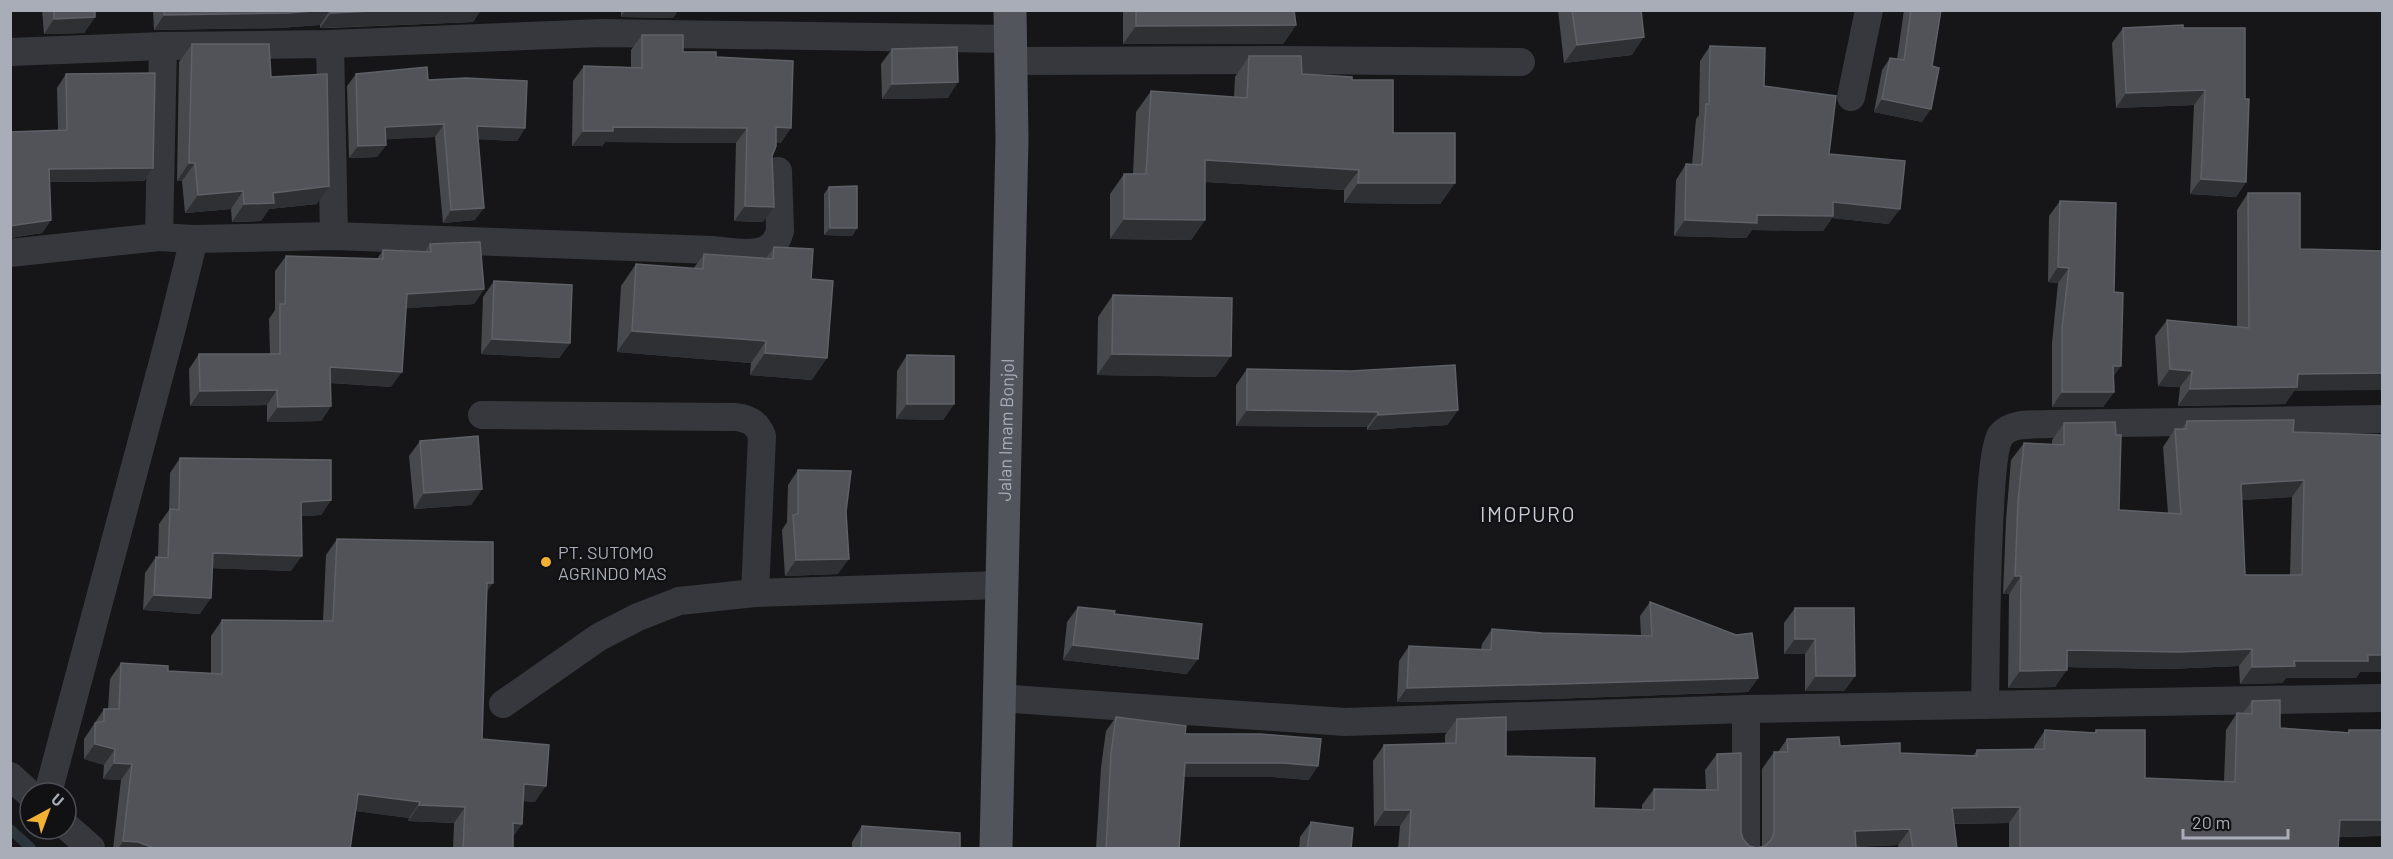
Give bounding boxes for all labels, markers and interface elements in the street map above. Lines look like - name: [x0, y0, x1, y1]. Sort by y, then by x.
- street label: Jalan Imam Bonjol: [993, 359, 1018, 502]
- district label: IMOPURO: [1480, 501, 1576, 526]
- place label: PT. SUTOMO AGRINDO MAS: [558, 541, 667, 584]
- marker: PT. SUTOMO AGRINDO MAS: [539, 555, 553, 569]
- north arrow: [18, 781, 78, 841]
- text: U: [48, 789, 68, 810]
- scale bar: [2183, 802, 2288, 840]
- text: 20 m: [2192, 811, 2230, 833]

